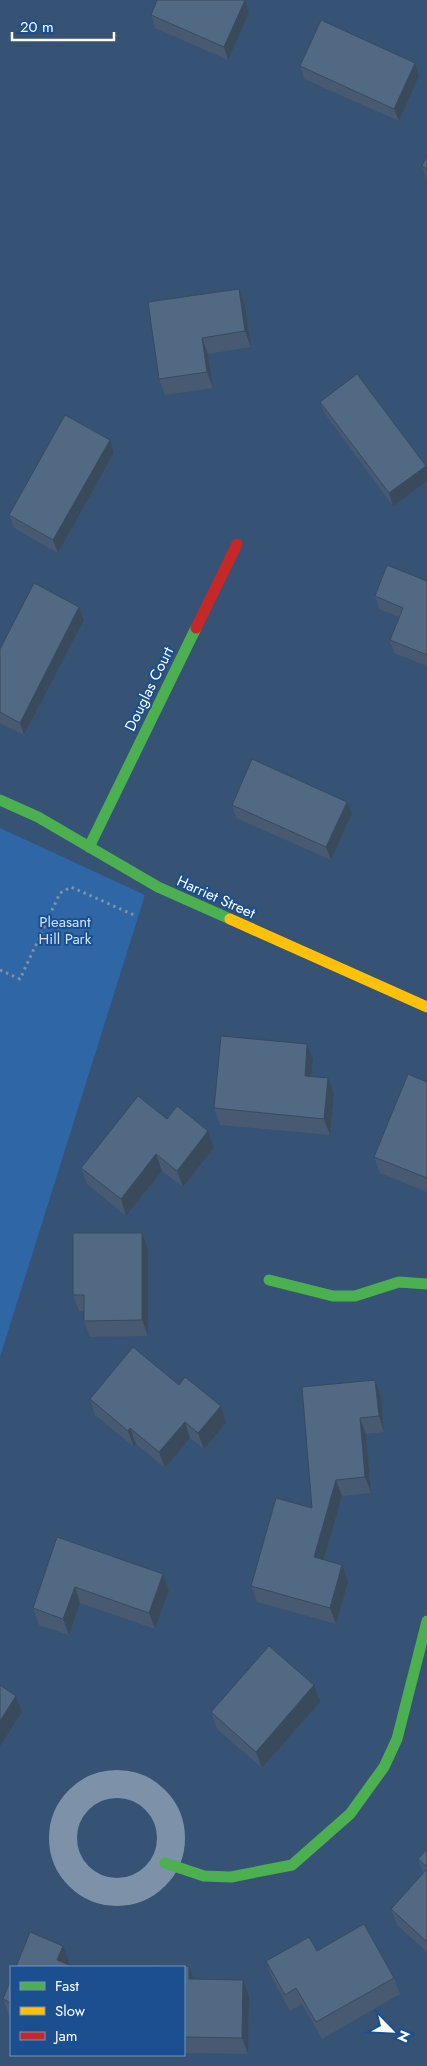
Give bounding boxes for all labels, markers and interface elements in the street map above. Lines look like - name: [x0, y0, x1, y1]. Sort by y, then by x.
- scale bar: [12, 10, 115, 42]
- text: 20 m: [20, 16, 54, 38]
- street label: Douglas Court: [119, 643, 179, 735]
- street label: Harriet Street: [173, 870, 259, 924]
- park label: Pleasant Hill Park: [39, 911, 92, 950]
- legend: [10, 1966, 185, 2056]
- text: Fast: [55, 1975, 79, 1997]
- text: Slow: [55, 2000, 86, 2022]
- north arrow: [367, 2006, 417, 2056]
- text: Jam: [53, 2025, 78, 2047]
- text: N: [392, 2027, 415, 2045]

